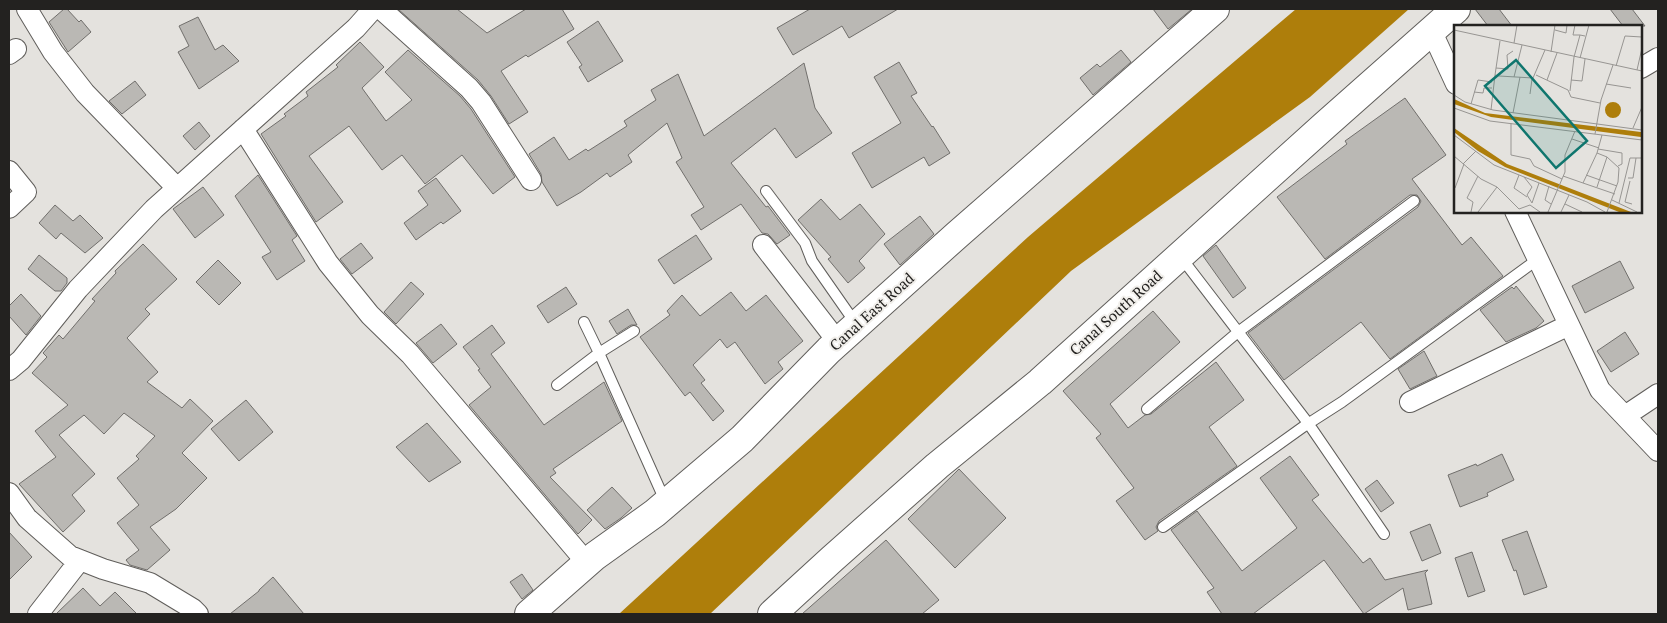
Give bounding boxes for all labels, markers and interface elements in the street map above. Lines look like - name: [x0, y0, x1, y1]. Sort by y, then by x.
- inset map: [1454, 25, 1642, 212]
- street label: Canal South Road: [1065, 265, 1166, 359]
- street label: Canal East Road: [825, 268, 918, 355]

